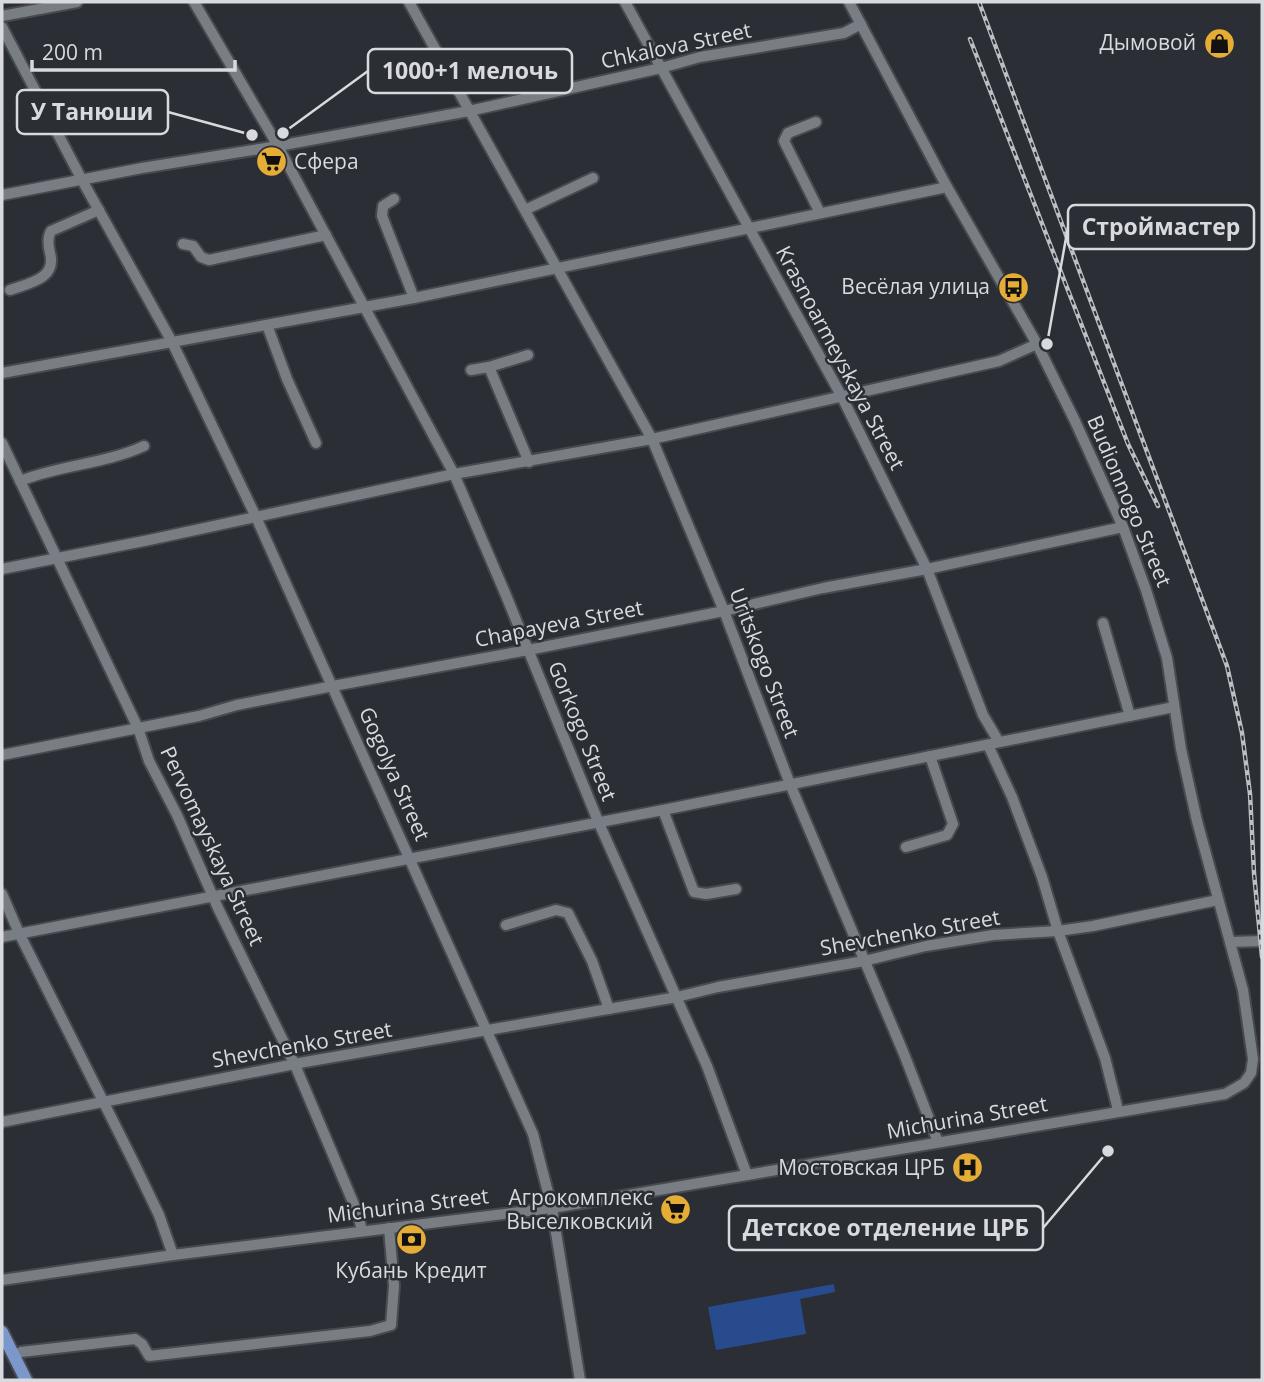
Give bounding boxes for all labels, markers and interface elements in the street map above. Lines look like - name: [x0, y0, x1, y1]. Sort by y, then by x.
- street label: Chkalova Street: [598, 15, 754, 75]
- shop icon: Дымовой: [1202, 26, 1236, 60]
- scale bar: [32, 28, 234, 72]
- place label: Дымовой: [1099, 28, 1196, 56]
- text: 200 m: [42, 38, 103, 66]
- callout: 1000+1 мелочь: [368, 49, 572, 93]
- text: 1000+1 мелочь: [382, 54, 558, 86]
- callout: У Танюши: [17, 90, 168, 134]
- text: У Танюши: [31, 95, 153, 127]
- supermarket icon: Сфера: [254, 145, 288, 179]
- place label: Сфера: [294, 147, 359, 175]
- callout: Строймастер: [1068, 205, 1254, 249]
- text: Строймастер: [1082, 210, 1240, 242]
- street label: Krasnoarmeyskaya Street: [770, 241, 912, 474]
- bus stop icon: Весёлая улица: [996, 270, 1030, 304]
- place label: Весёлая улица: [841, 272, 990, 300]
- street label: Budionnogo Street: [1081, 411, 1179, 591]
- street label: Uritskogo Street: [723, 584, 806, 742]
- street label: Chapayeva Street: [472, 593, 645, 653]
- street label: Gorkogo Street: [542, 657, 624, 805]
- street label: Gogolya Street: [353, 702, 437, 845]
- street label: Pervomayskaya Street: [154, 741, 271, 950]
- street label: Shevchenko Street: [818, 902, 1002, 962]
- street label: Shevchenko Street: [210, 1014, 394, 1074]
- street label: Michurina Street: [884, 1089, 1049, 1145]
- hospital icon: Мостовская ЦРБ: [951, 1151, 985, 1185]
- place label: Мостовская ЦРБ: [778, 1153, 945, 1181]
- street label: Michurina Street: [326, 1181, 490, 1229]
- place label: Агрокомплекс Выселковский: [506, 1183, 653, 1235]
- supermarket icon: Агрокомплекс Выселковский: [659, 1193, 693, 1227]
- callout: Детское отделение ЦРБ: [729, 1206, 1043, 1250]
- text: Детское отделение ЦРБ: [743, 1211, 1029, 1243]
- bank icon: Кубань Кредит: [394, 1222, 428, 1256]
- place label: Кубань Кредит: [335, 1256, 487, 1284]

